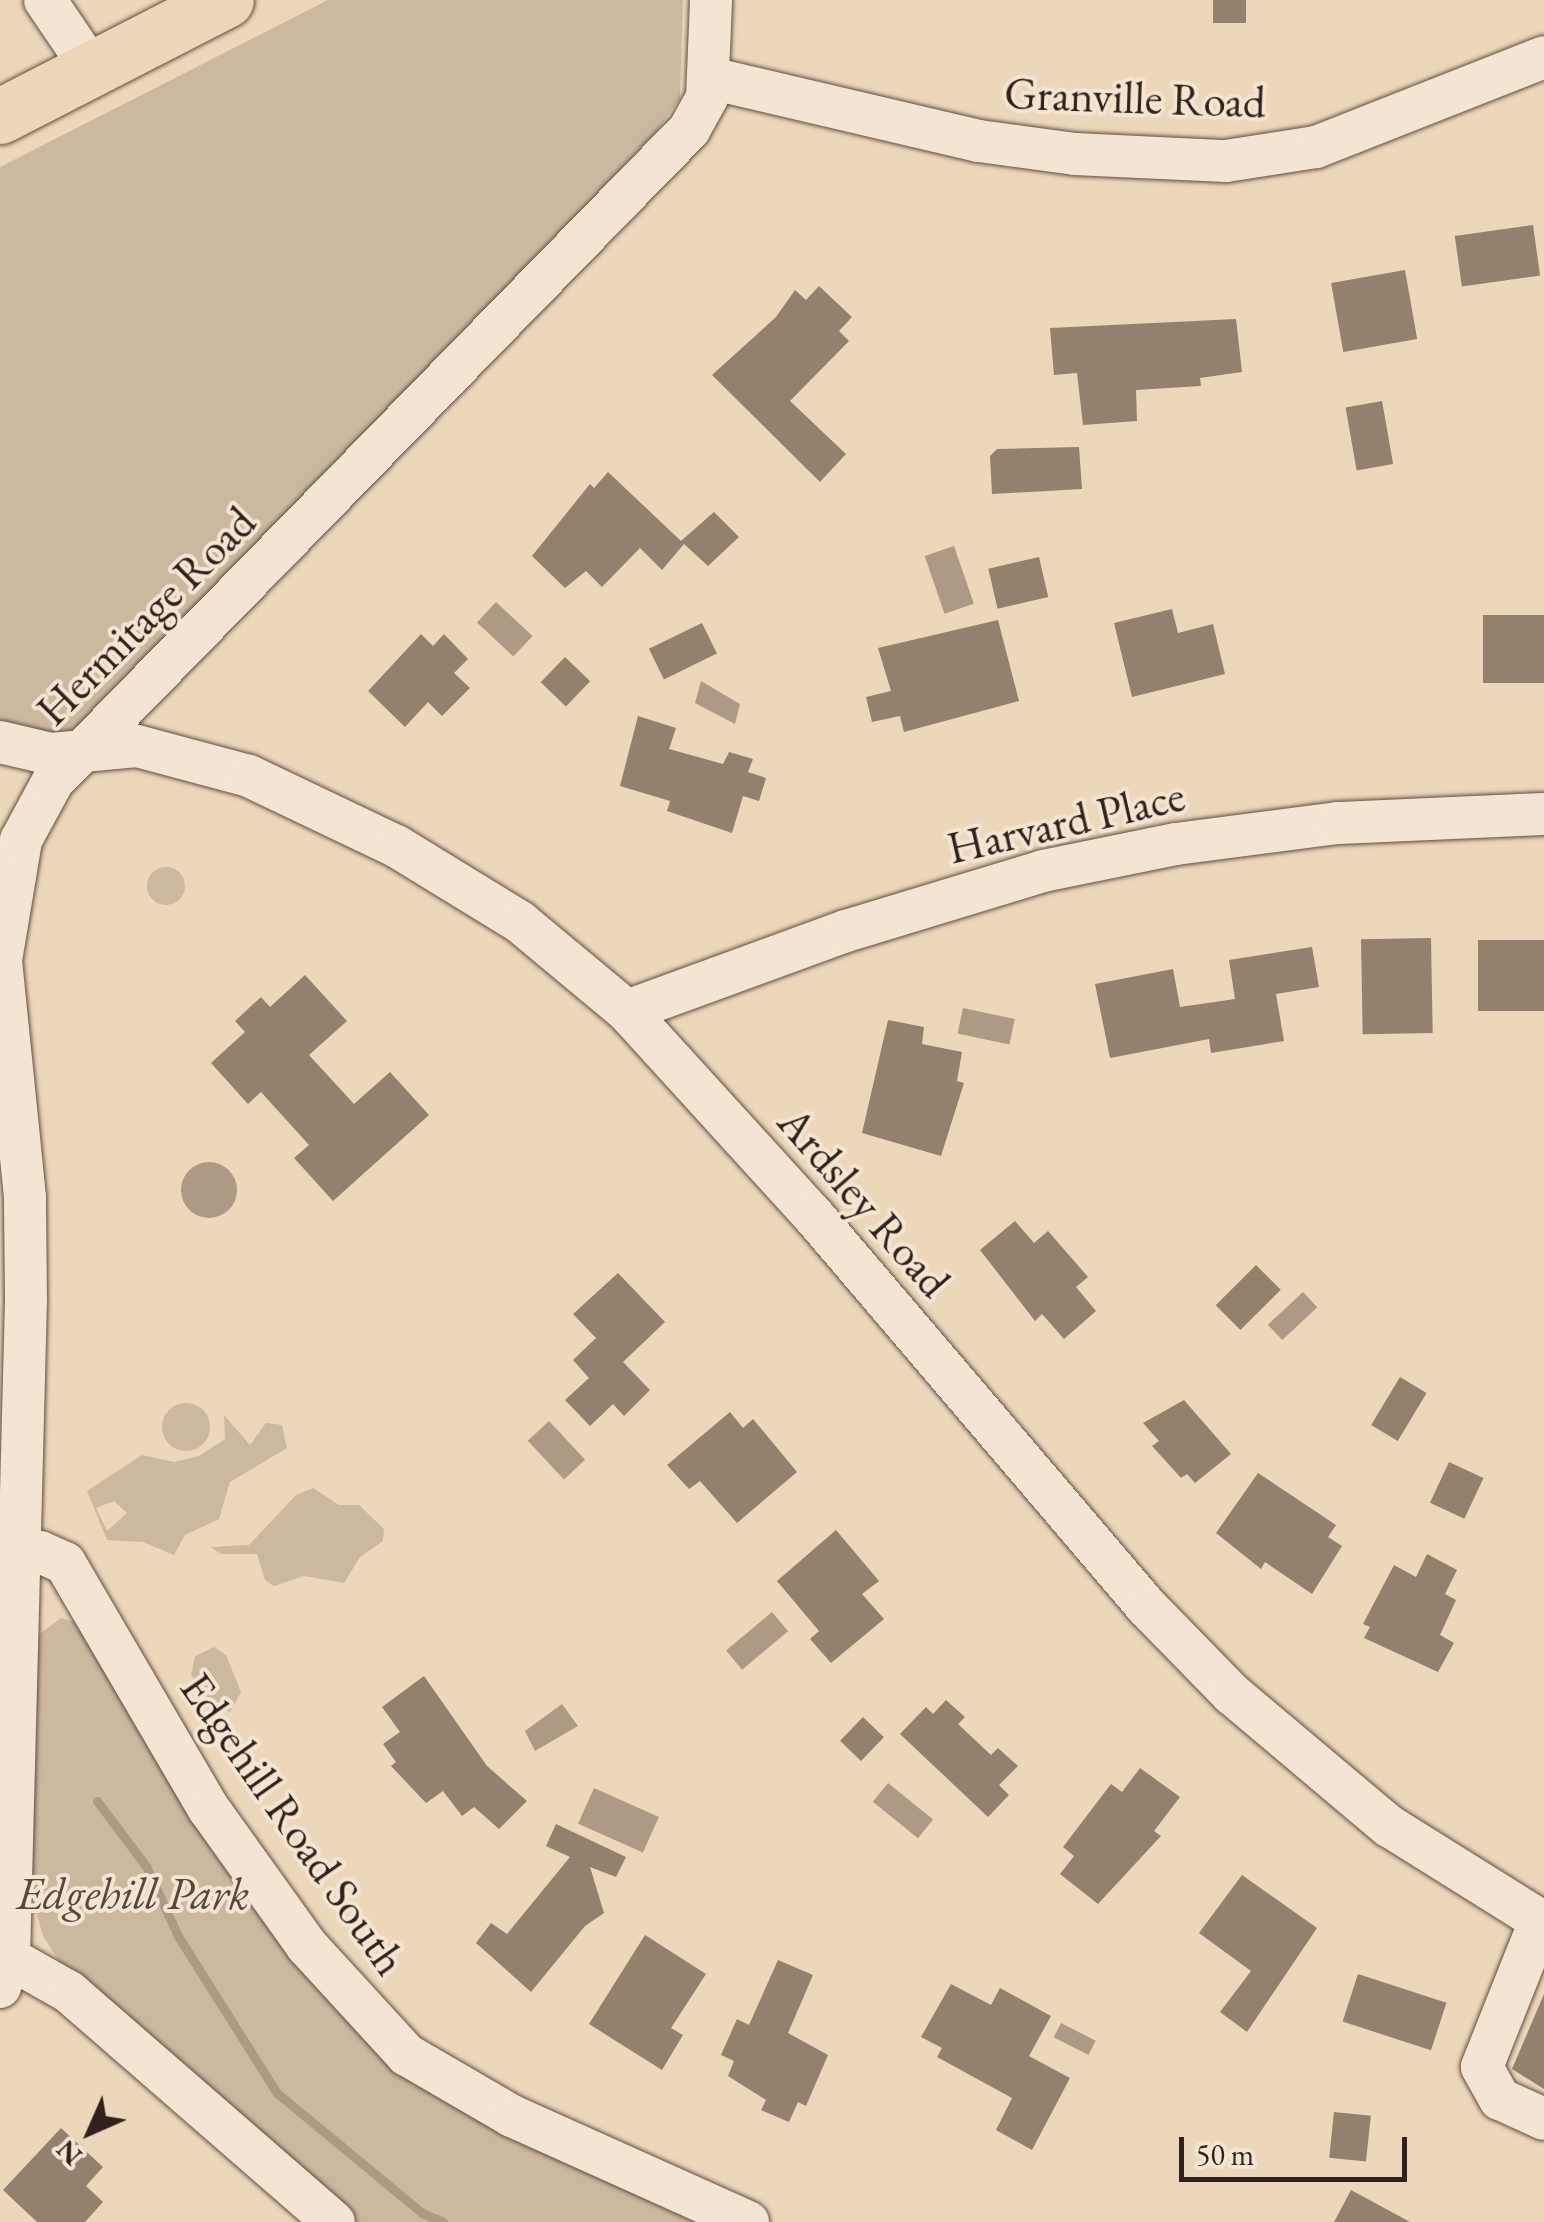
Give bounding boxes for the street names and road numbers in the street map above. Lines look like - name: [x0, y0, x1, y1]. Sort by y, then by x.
- street label: Granville Road: [1003, 66, 1267, 130]
- street label: Hermitage Road: [25, 495, 267, 737]
- street label: Harvard Place: [942, 768, 1190, 876]
- street label: Ardsley Road: [767, 1096, 961, 1308]
- street label: Edgehill Road South: [169, 1663, 417, 1985]

